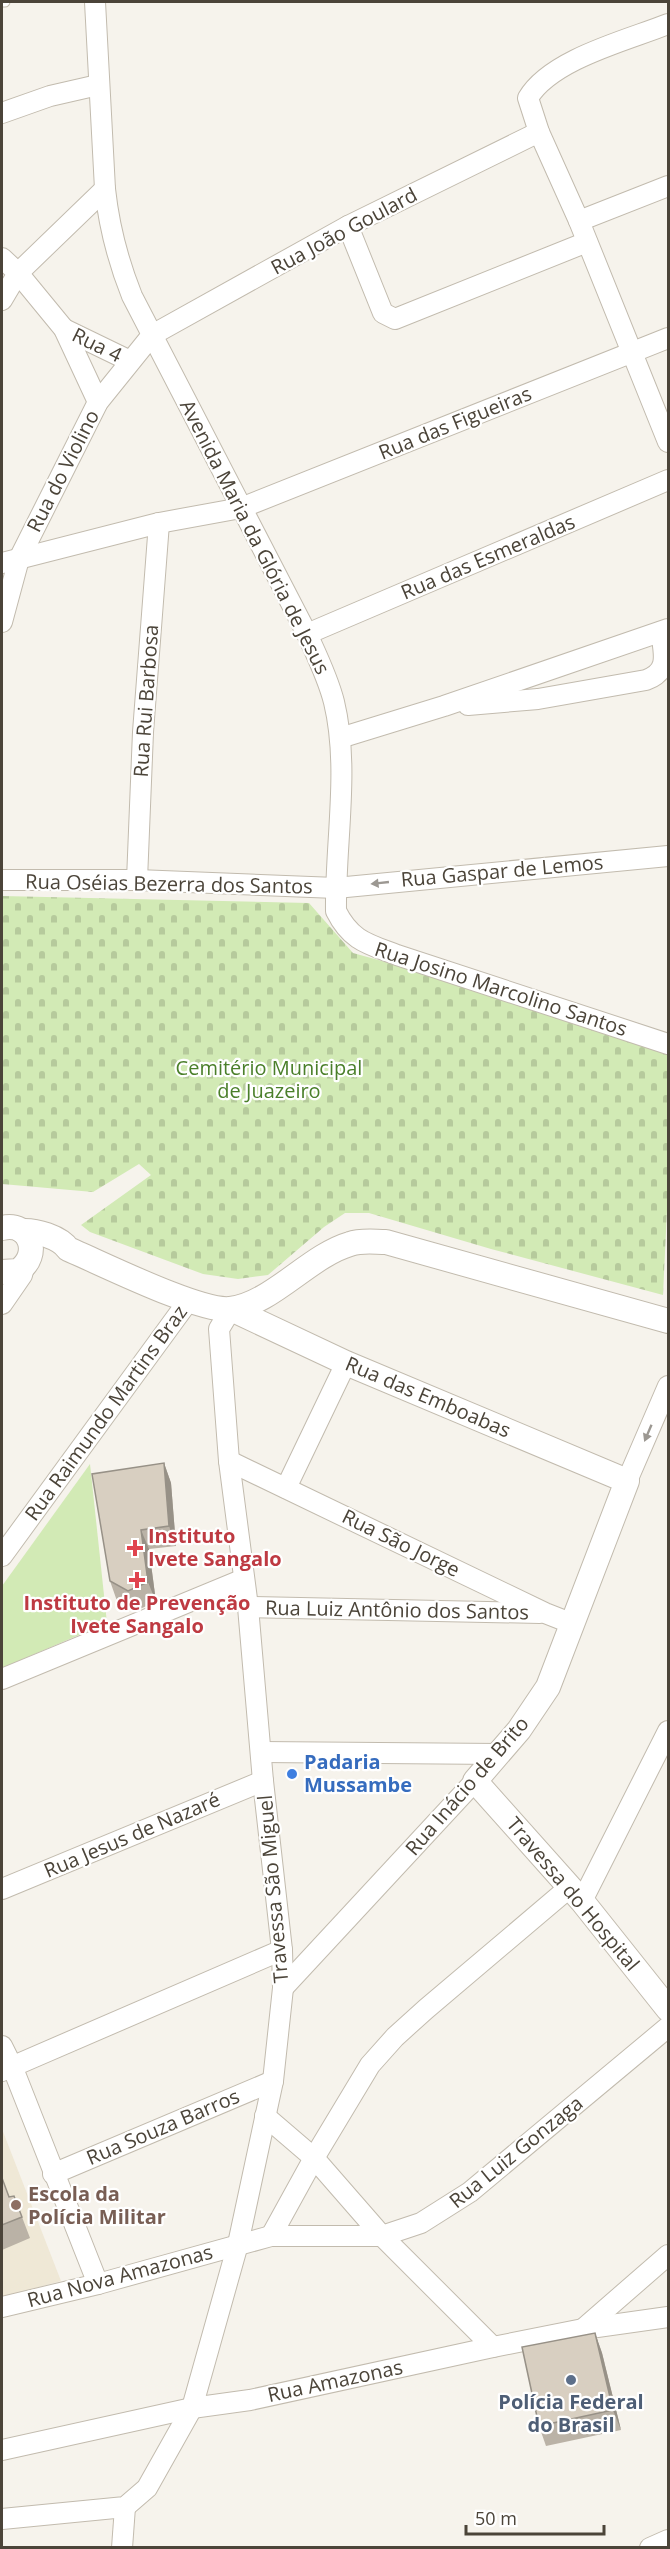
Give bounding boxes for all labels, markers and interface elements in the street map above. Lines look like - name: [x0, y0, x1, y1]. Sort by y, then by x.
- street label: Rua João Goulard: [266, 181, 422, 281]
- street label: Rua 4: [68, 321, 127, 368]
- street label: Rua das Figueiras: [374, 380, 535, 466]
- street label: Avenida Maria da Glória de Jesus: [174, 395, 337, 679]
- street label: Rua do Violino: [20, 405, 105, 537]
- street label: Rua das Esmeraldas: [397, 508, 579, 605]
- street label: Rua Rui Barbosa: [127, 624, 164, 778]
- street label: Rua Gaspar de Lemos: [400, 848, 604, 893]
- street label: Rua Oséias Bezerra dos Santos: [25, 867, 313, 900]
- one-way arrow: [371, 878, 390, 888]
- street label: Rua Josino Marcolino Santos: [371, 935, 631, 1042]
- park label: Cemitério Municipal de Juazeiro: [176, 1054, 362, 1104]
- street label: Rua Raimundo Martins Braz: [18, 1300, 193, 1526]
- street label: Rua das Emboabas: [342, 1350, 515, 1444]
- one-way arrow: [643, 1425, 653, 1443]
- street label: Rua São Jorge: [338, 1502, 465, 1583]
- place label: Instituto Ivete Sangalo: [148, 1522, 282, 1572]
- marker: Instituto Ivete Sangalo: [126, 1539, 144, 1557]
- marker: Instituto de Prevenção Ivete Sangalo: [128, 1571, 146, 1589]
- place label: Instituto de Prevenção Ivete Sangalo: [24, 1589, 250, 1639]
- street label: Rua Luiz Antônio dos Santos: [265, 1594, 529, 1625]
- street label: Rua Inácio de Brito: [399, 1711, 534, 1861]
- place label: Padaria Mussambe: [304, 1748, 412, 1798]
- marker: Padaria Mussambe: [285, 1767, 299, 1781]
- street label: Rua Jesus de Nazaré: [40, 1785, 224, 1884]
- street label: Travessa São Miguel: [251, 1794, 294, 1984]
- street label: Travessa do Hospital: [501, 1811, 646, 1976]
- street label: Rua Souza Barros: [82, 2082, 243, 2171]
- street label: Rua Luiz Gonzaga: [443, 2089, 588, 2214]
- place label: Escola da Polícia Militar: [28, 2180, 166, 2230]
- marker: Escola da Polícia Militar: [9, 2198, 23, 2212]
- street label: Rua Nova Amazonas: [24, 2238, 216, 2313]
- street label: Rua Amazonas: [265, 2353, 405, 2408]
- marker: Polícia Federal do Brasil: [564, 2373, 578, 2387]
- place label: Polícia Federal do Brasil: [498, 2388, 644, 2438]
- scale bar: [466, 2498, 604, 2536]
- text: 50 m: [475, 2506, 517, 2530]

